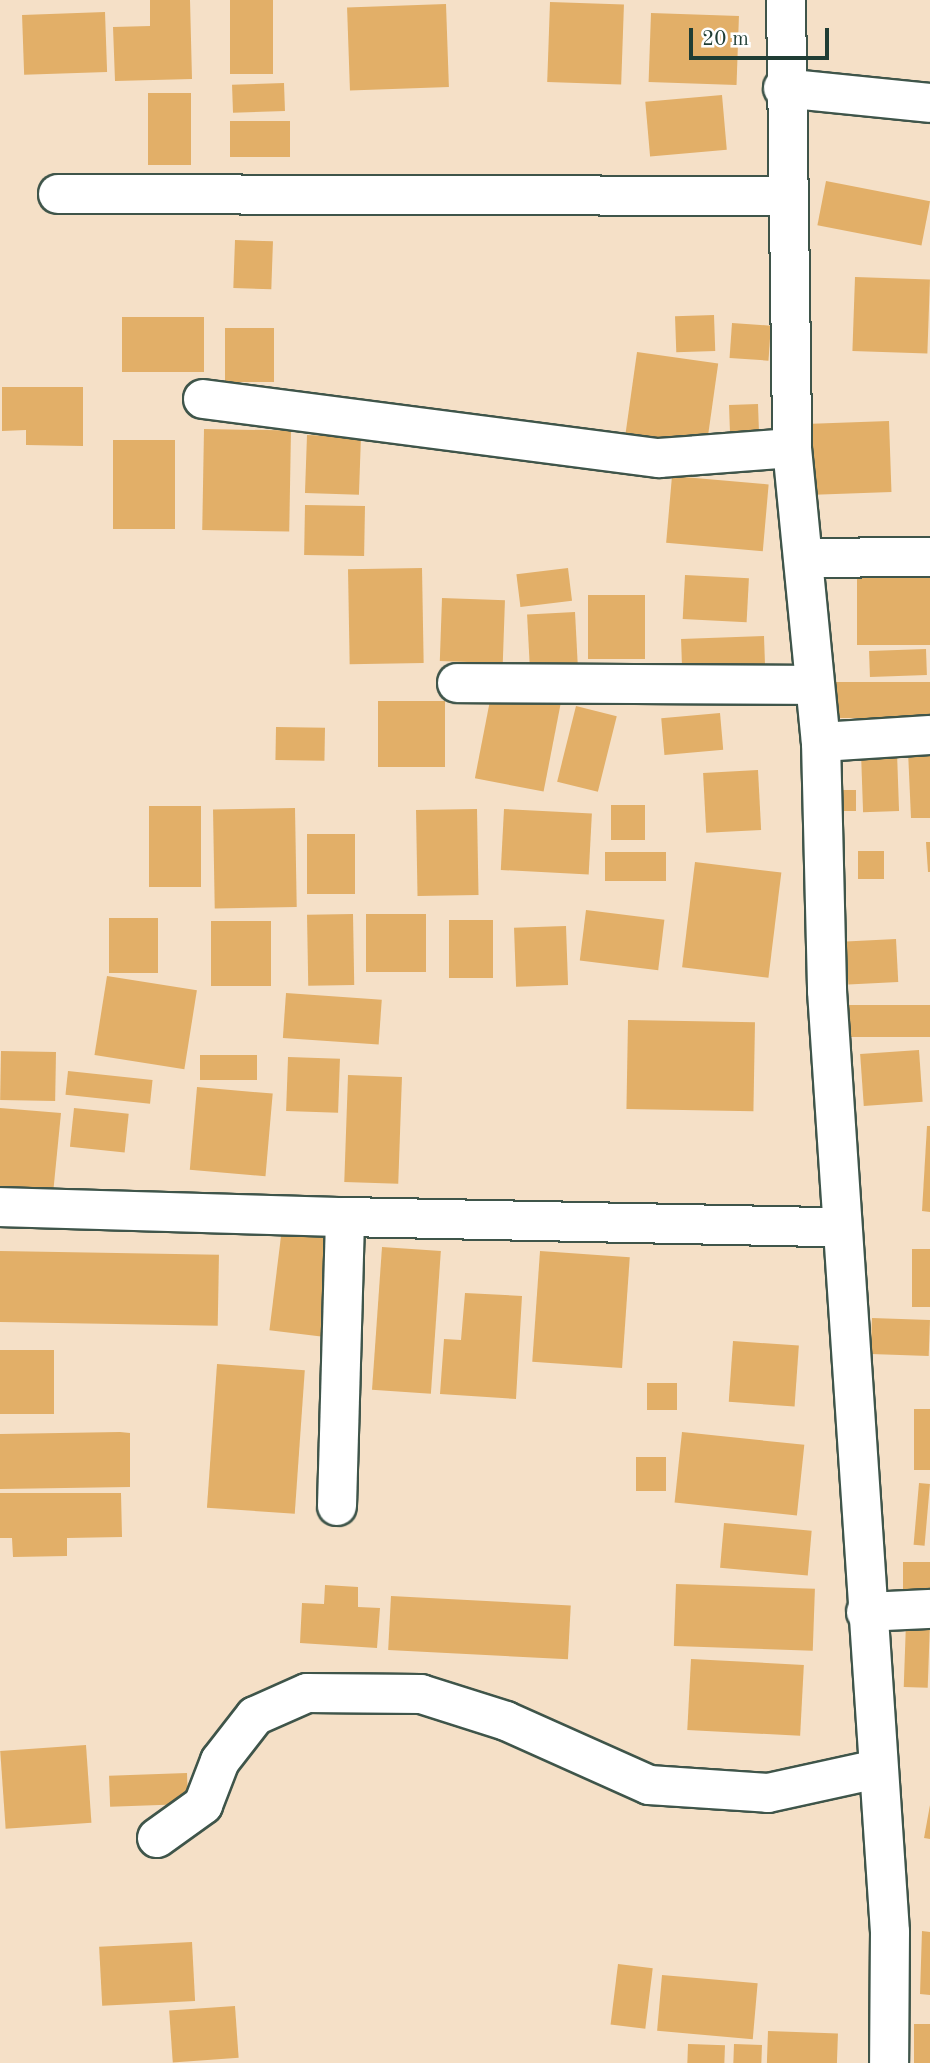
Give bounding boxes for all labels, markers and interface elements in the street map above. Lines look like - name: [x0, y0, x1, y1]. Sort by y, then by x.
- scale bar: [692, 14, 832, 58]
- text: 20 m: [702, 29, 749, 50]

